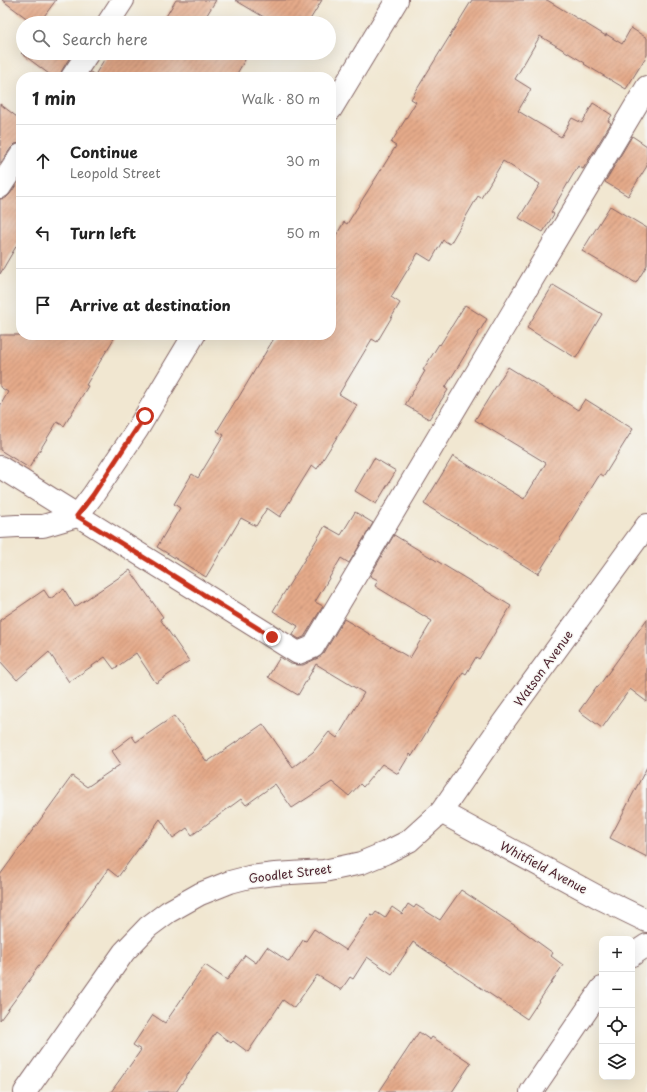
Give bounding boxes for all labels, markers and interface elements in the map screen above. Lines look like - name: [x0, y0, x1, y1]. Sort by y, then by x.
- search box: [16, 16, 336, 60]
- icon: search: [30, 27, 52, 49]
- text: Search here: [62, 27, 148, 50]
- text: 1 min: [32, 85, 76, 111]
- text: Walk · 80 m: [242, 89, 320, 108]
- text: Continue: [70, 140, 138, 163]
- icon: ahead: [32, 150, 54, 172]
- text: 30 m: [286, 151, 320, 170]
- text: Leopold Street: [70, 163, 161, 182]
- text: Turn left: [70, 221, 136, 244]
- icon: left: [32, 222, 54, 244]
- text: 50 m: [286, 223, 320, 242]
- text: Arrive at destination: [70, 293, 231, 316]
- icon: arrive: [32, 294, 54, 316]
- route start: [136, 407, 154, 425]
- street label: Watson Avenue: [509, 626, 577, 710]
- route end: [263, 628, 281, 646]
- street label: Whitfield Avenue: [497, 836, 591, 898]
- street label: Goodlet Street: [247, 859, 333, 887]
- map controls: [599, 936, 635, 1080]
- button: +: [599, 936, 635, 972]
- button: −: [599, 972, 635, 1008]
- button: locate: [599, 1008, 635, 1044]
- button: layers: [599, 1044, 635, 1080]

